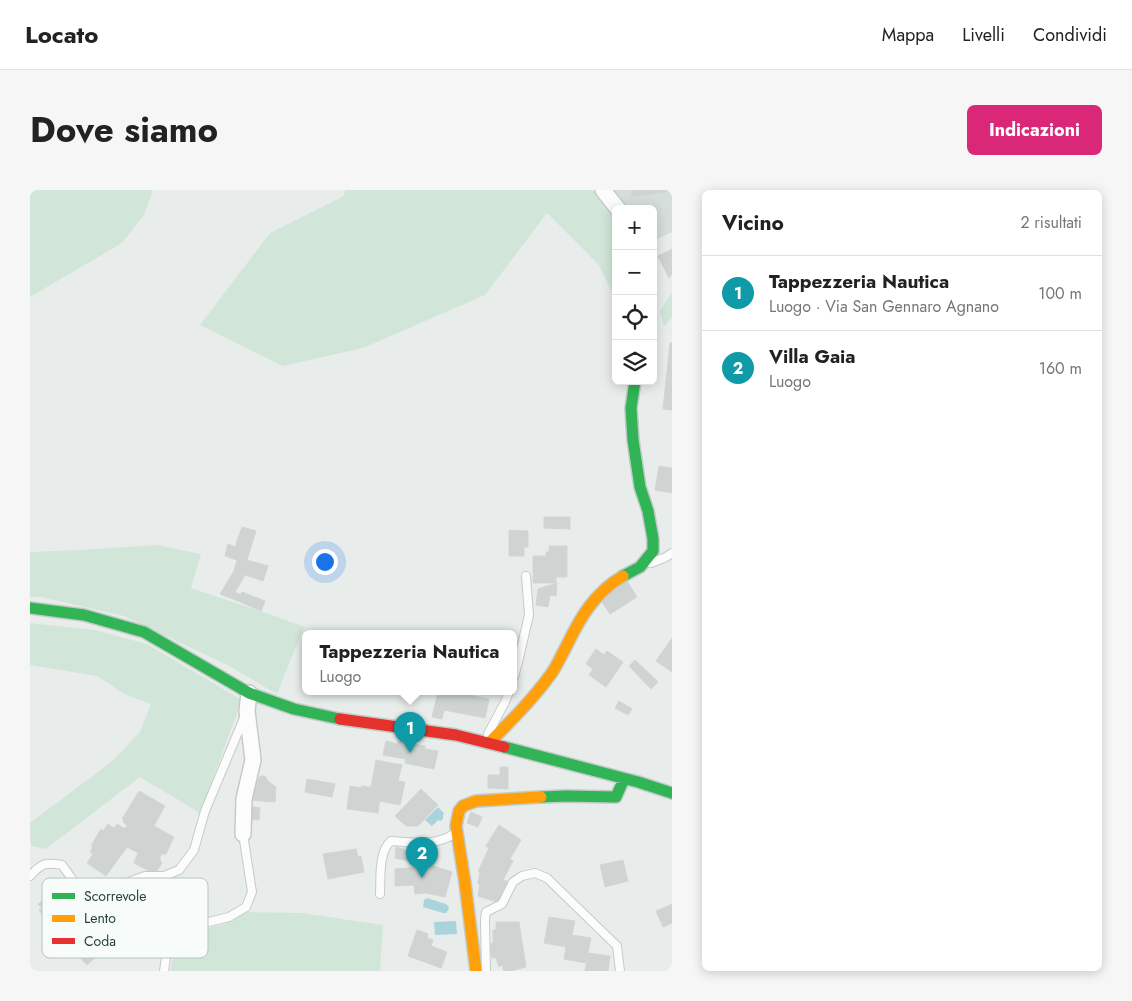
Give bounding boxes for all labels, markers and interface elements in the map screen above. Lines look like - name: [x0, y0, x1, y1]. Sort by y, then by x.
- text: Locato: [25, 17, 98, 52]
- text: Mappa: [882, 22, 934, 48]
- text: Livelli: [962, 22, 1005, 48]
- text: Condividi: [1033, 22, 1107, 48]
- text: Dove siamo: [30, 105, 218, 155]
- button: Indicazioni: [967, 105, 1102, 155]
- map controls: [612, 205, 657, 385]
- button: +: [612, 205, 657, 250]
- text: Vicino: [722, 208, 784, 238]
- text: 2 risultati: [1020, 211, 1082, 234]
- button: −: [612, 250, 657, 295]
- text: Tappezzeria Nautica: [769, 268, 949, 295]
- text: 1: [734, 282, 742, 305]
- text: 100 m: [1038, 282, 1082, 305]
- button: locate: [612, 295, 657, 340]
- text: Luogo · Via San Gennaro Agnano: [769, 295, 999, 318]
- button: layers: [612, 340, 657, 385]
- text: Villa Gaia: [769, 343, 856, 370]
- text: 2: [733, 357, 743, 380]
- text: 160 m: [1039, 357, 1082, 380]
- text: Luogo: [769, 370, 811, 393]
- your location: [312, 549, 338, 575]
- popup: [302, 630, 517, 695]
- text: Tappezzeria Nautica: [319, 638, 500, 665]
- text: Luogo: [319, 665, 361, 688]
- pin: 1: [394, 712, 426, 753]
- pin: 2: [406, 837, 438, 878]
- legend: [42, 878, 208, 958]
- text: Scorrevole: [84, 886, 146, 906]
- text: Lento: [84, 908, 116, 928]
- text: Coda: [84, 931, 116, 951]

